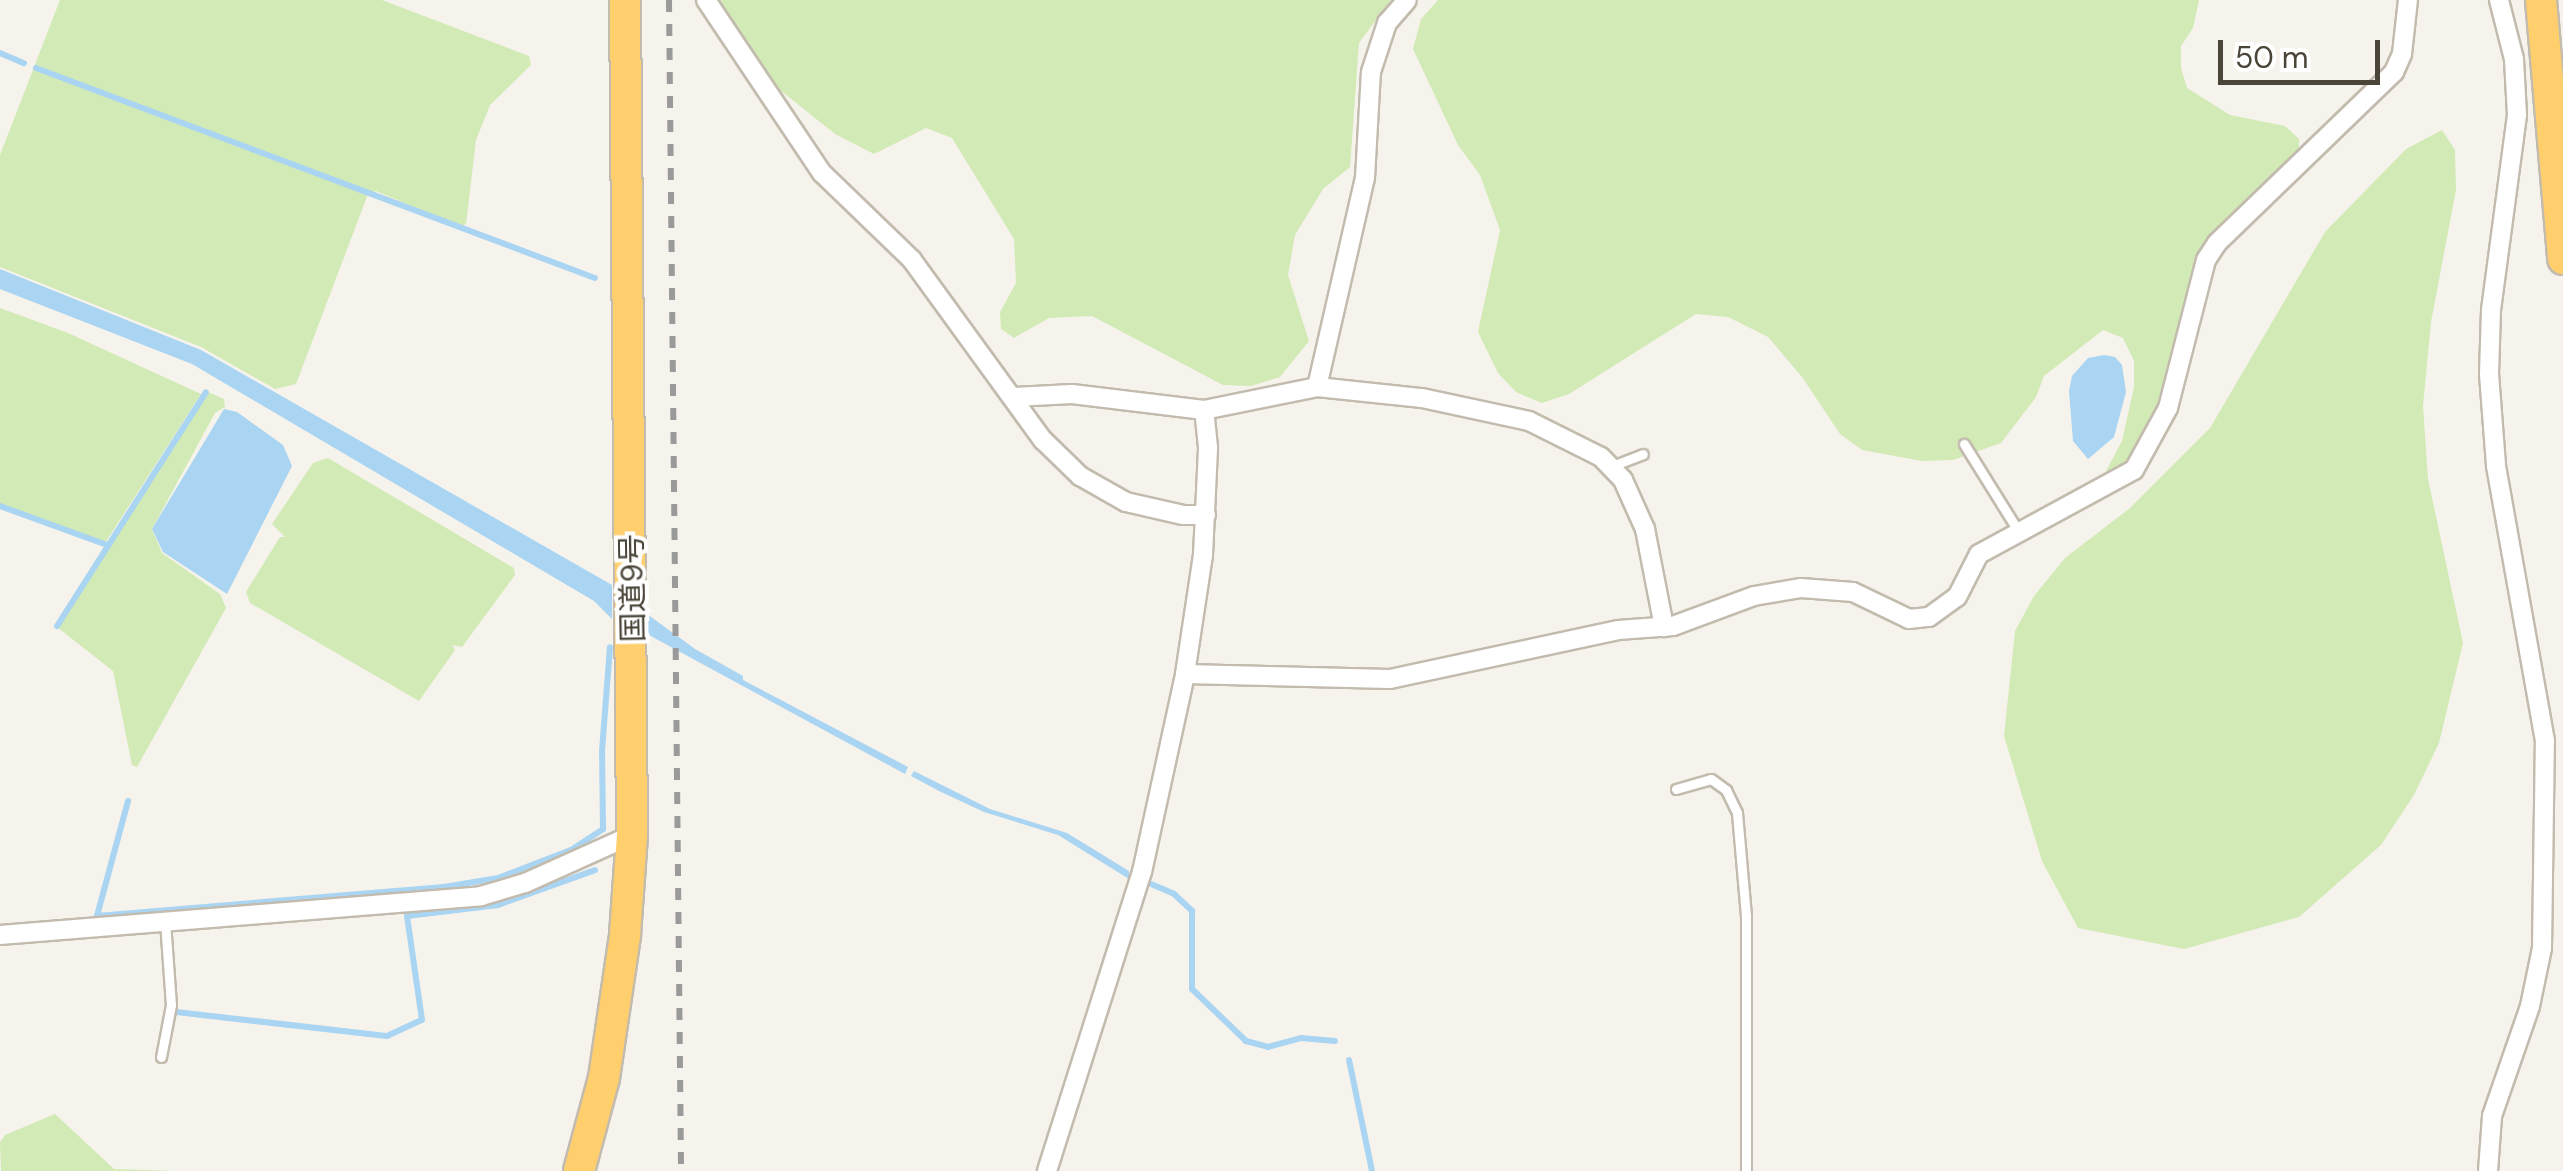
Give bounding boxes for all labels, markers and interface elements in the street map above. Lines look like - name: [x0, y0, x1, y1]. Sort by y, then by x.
- scale bar: [2223, 20, 2386, 82]
- text: 50 m: [2235, 38, 2309, 77]
- street label: 国道9号: [614, 533, 652, 643]

